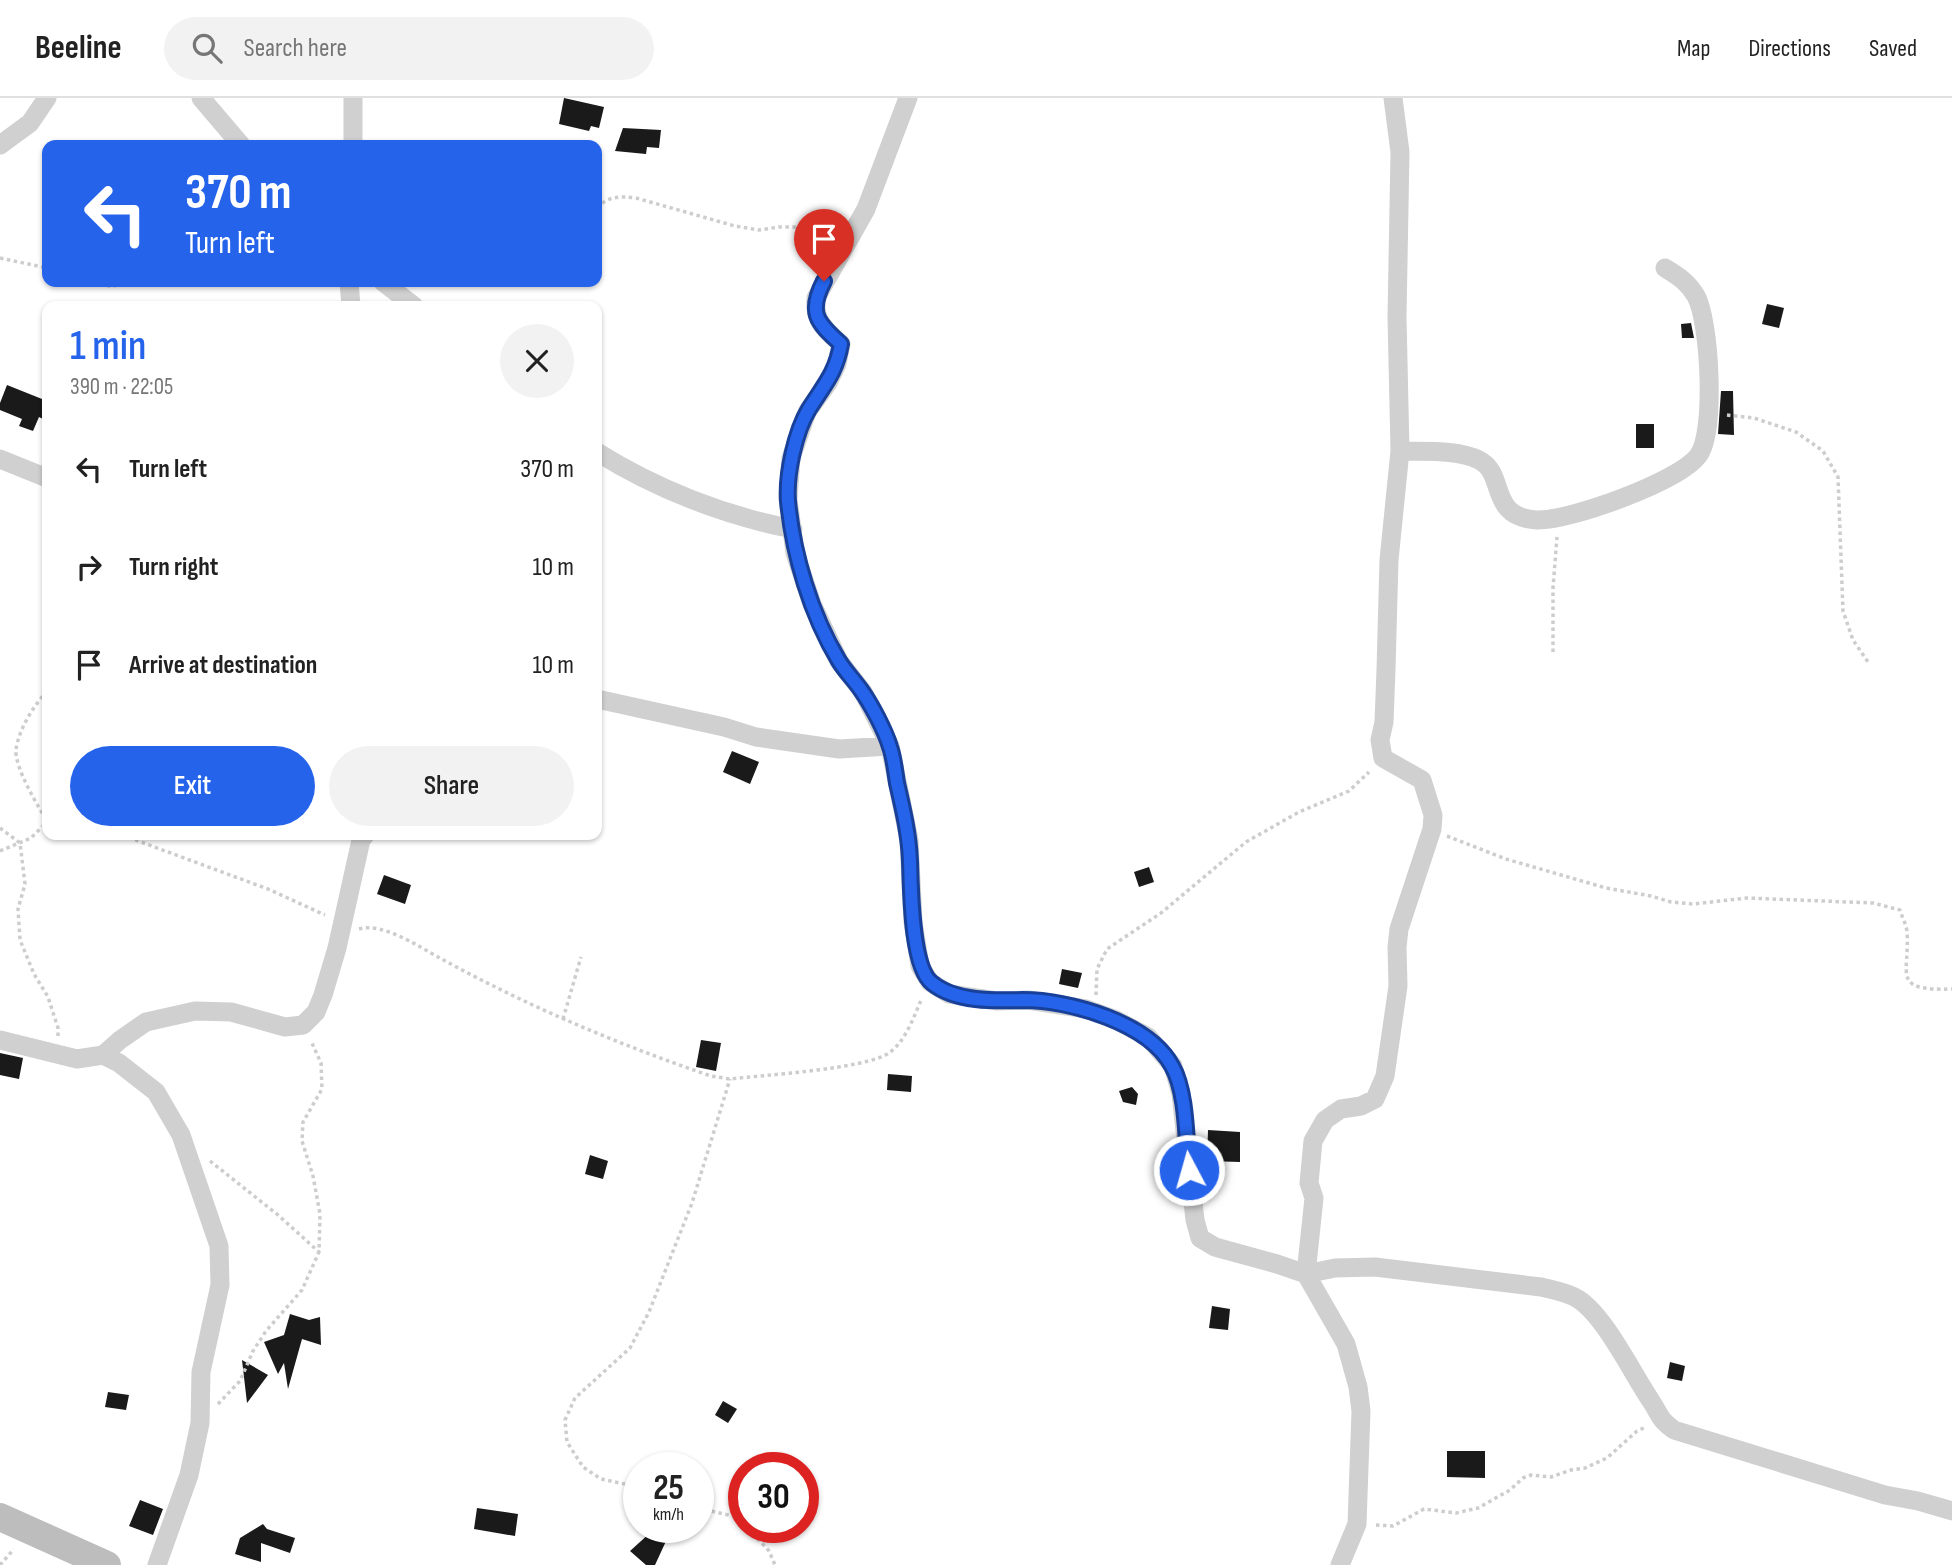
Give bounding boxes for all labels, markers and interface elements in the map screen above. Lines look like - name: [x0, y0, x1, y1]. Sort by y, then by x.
- search box: [164, 17, 654, 80]
- text: Beeline: [35, 28, 122, 68]
- icon: search: [188, 29, 226, 67]
- text: Search here: [244, 33, 347, 64]
- text: Map: [1677, 34, 1710, 63]
- text: Directions: [1748, 34, 1831, 63]
- text: Saved: [1869, 34, 1917, 63]
- text: 370 m: [185, 164, 292, 223]
- icon: left: [70, 168, 161, 259]
- pin: [794, 209, 854, 281]
- icon: arrive: [805, 220, 843, 258]
- text: Turn left: [185, 224, 275, 263]
- text: 1 min: [70, 321, 146, 372]
- button: close: [500, 324, 574, 398]
- text: 390 m · 22:05: [70, 373, 173, 401]
- icon: left: [70, 450, 108, 488]
- text: Turn left: [129, 454, 207, 485]
- text: 370 m: [520, 454, 574, 485]
- icon: right: [70, 548, 108, 586]
- text: Turn right: [129, 552, 218, 583]
- text: 10 m: [532, 552, 574, 583]
- icon: arrive: [70, 646, 108, 684]
- text: Arrive at destination: [129, 650, 317, 681]
- text: 10 m: [532, 650, 574, 681]
- button: Exit: [70, 746, 315, 826]
- button: Share: [329, 746, 574, 826]
- position arrow: [1152, 1133, 1226, 1207]
- speed limit sign: 30: [728, 1452, 819, 1543]
- text: 25: [653, 1467, 684, 1510]
- text: km/h: [653, 1504, 684, 1525]

